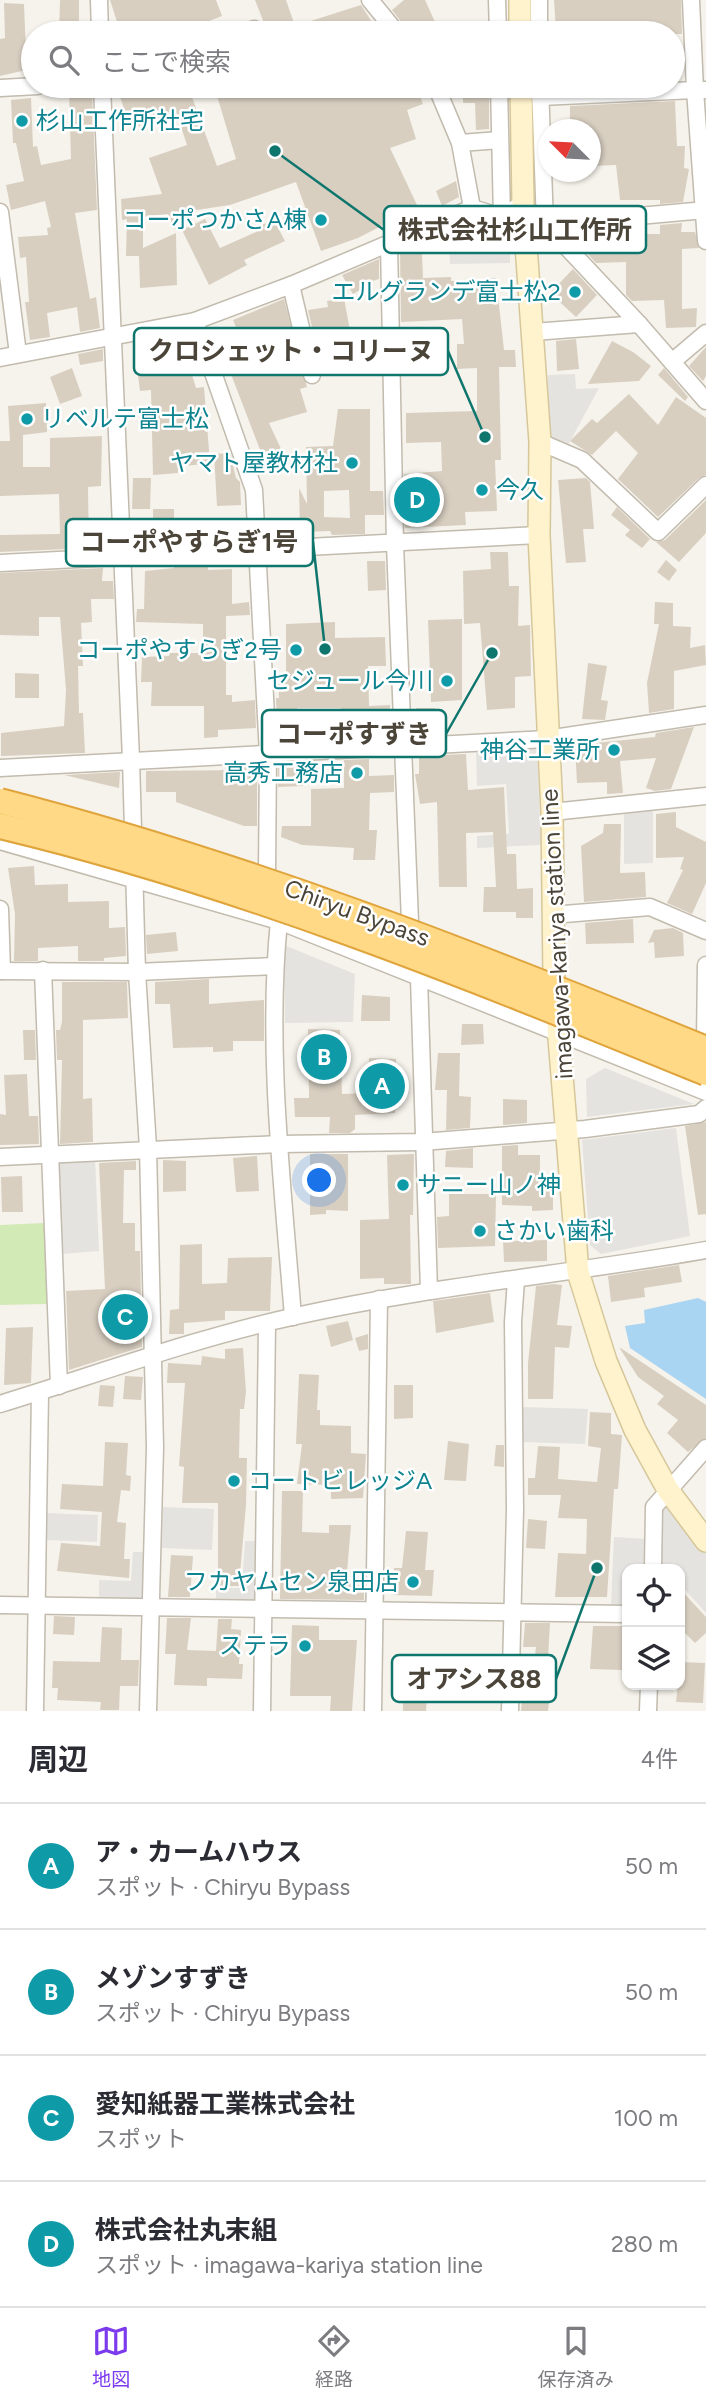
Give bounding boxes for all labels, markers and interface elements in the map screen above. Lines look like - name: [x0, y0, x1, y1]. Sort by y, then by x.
- search box: [21, 21, 685, 98]
- icon: search: [45, 41, 83, 79]
- text: ここで検索: [101, 46, 231, 78]
- place label: 杉山工作所社宅: [36, 106, 204, 135]
- marker: 杉山工作所社宅: [14, 113, 30, 129]
- north arrow: [538, 119, 601, 182]
- place label: コーポつかさA棟: [123, 205, 307, 234]
- callout: 株式会社杉山工作所: [384, 206, 646, 253]
- marker: コーポつかさA棟: [313, 212, 329, 228]
- text: 株式会社杉山工作所: [398, 214, 632, 246]
- place label: エルグランデ富士松2: [332, 277, 561, 306]
- marker: エルグランデ富士松2: [567, 284, 583, 300]
- callout: クロシェット・コリーヌ: [134, 328, 448, 375]
- text: クロシェット・コリーヌ: [148, 335, 434, 367]
- place label: リベルテ富士松: [41, 404, 209, 433]
- marker: リベルテ富士松: [19, 411, 35, 427]
- place label: ヤマト屋教材社: [170, 448, 338, 477]
- marker: ヤマト屋教材社: [344, 455, 360, 471]
- pin: D: [394, 474, 440, 526]
- place label: 今久: [496, 475, 544, 504]
- marker: 今久: [474, 482, 490, 498]
- callout: コーポやすらぎ1号: [66, 519, 313, 566]
- text: コーポやすらぎ1号: [80, 526, 298, 558]
- place label: コーポやすらぎ2号: [77, 635, 282, 664]
- marker: コーポやすらぎ2号: [288, 642, 304, 658]
- place label: セジュール今川: [267, 666, 433, 695]
- marker: セジュール今川: [439, 673, 455, 689]
- callout: コーポすずき: [262, 710, 446, 757]
- text: コーポすずき: [276, 718, 432, 750]
- place label: 神谷工業所: [480, 735, 600, 764]
- marker: 神谷工業所: [606, 742, 622, 758]
- place label: 高秀工務店: [223, 758, 343, 787]
- marker: 高秀工務店: [349, 765, 365, 781]
- street label: imagawa-kariya station line: [534, 788, 579, 1080]
- street label: Chiryu Bypass: [281, 873, 434, 952]
- pin: B: [301, 1031, 347, 1083]
- pin: A: [359, 1060, 405, 1112]
- your location: [302, 1163, 336, 1197]
- place label: サニー山ノ神: [417, 1170, 561, 1199]
- marker: サニー山ノ神: [395, 1177, 411, 1193]
- place label: さかい歯科: [494, 1216, 614, 1245]
- marker: さかい歯科: [472, 1223, 488, 1239]
- pin: C: [102, 1291, 148, 1343]
- place label: コートビレッジA: [248, 1466, 433, 1495]
- marker: コートビレッジA: [226, 1473, 242, 1489]
- map controls: [622, 1564, 685, 1690]
- button: locate: [622, 1564, 685, 1627]
- place label: フカヤムセン泉田店: [184, 1567, 399, 1596]
- marker: フカヤムセン泉田店: [405, 1574, 421, 1590]
- button: layers: [622, 1627, 685, 1690]
- place label: ステラ: [219, 1631, 291, 1660]
- marker: ステラ: [297, 1638, 313, 1654]
- callout: オアシス88: [392, 1655, 556, 1702]
- text: オアシス88: [407, 1663, 541, 1695]
- text: 周辺: [28, 1741, 88, 1778]
- text: 4件: [641, 1745, 678, 1773]
- text: ア・カームハウス: [95, 1836, 302, 1868]
- text: A: [43, 1852, 59, 1880]
- text: 50 m: [625, 1852, 678, 1880]
- text: スポット · Chiryu Bypass: [95, 1873, 350, 1901]
- text: メゾンすずき: [95, 1962, 251, 1994]
- text: B: [44, 1978, 58, 2006]
- text: 50 m: [625, 1978, 678, 2006]
- text: スポット · Chiryu Bypass: [95, 1999, 350, 2027]
- text: 愛知紙器工業株式会社: [95, 2088, 355, 2120]
- text: C: [43, 2104, 59, 2132]
- text: 100 m: [614, 2104, 678, 2132]
- text: スポット: [95, 2125, 187, 2153]
- text: 株式会社丸末組: [95, 2214, 277, 2246]
- text: D: [43, 2230, 59, 2258]
- text: 280 m: [611, 2230, 678, 2258]
- text: スポット · imagawa-kariya station line: [95, 2251, 483, 2279]
- tab: 地図: [92, 2322, 130, 2391]
- tab: 経路: [315, 2322, 353, 2391]
- tab: 保存済み: [538, 2322, 614, 2391]

